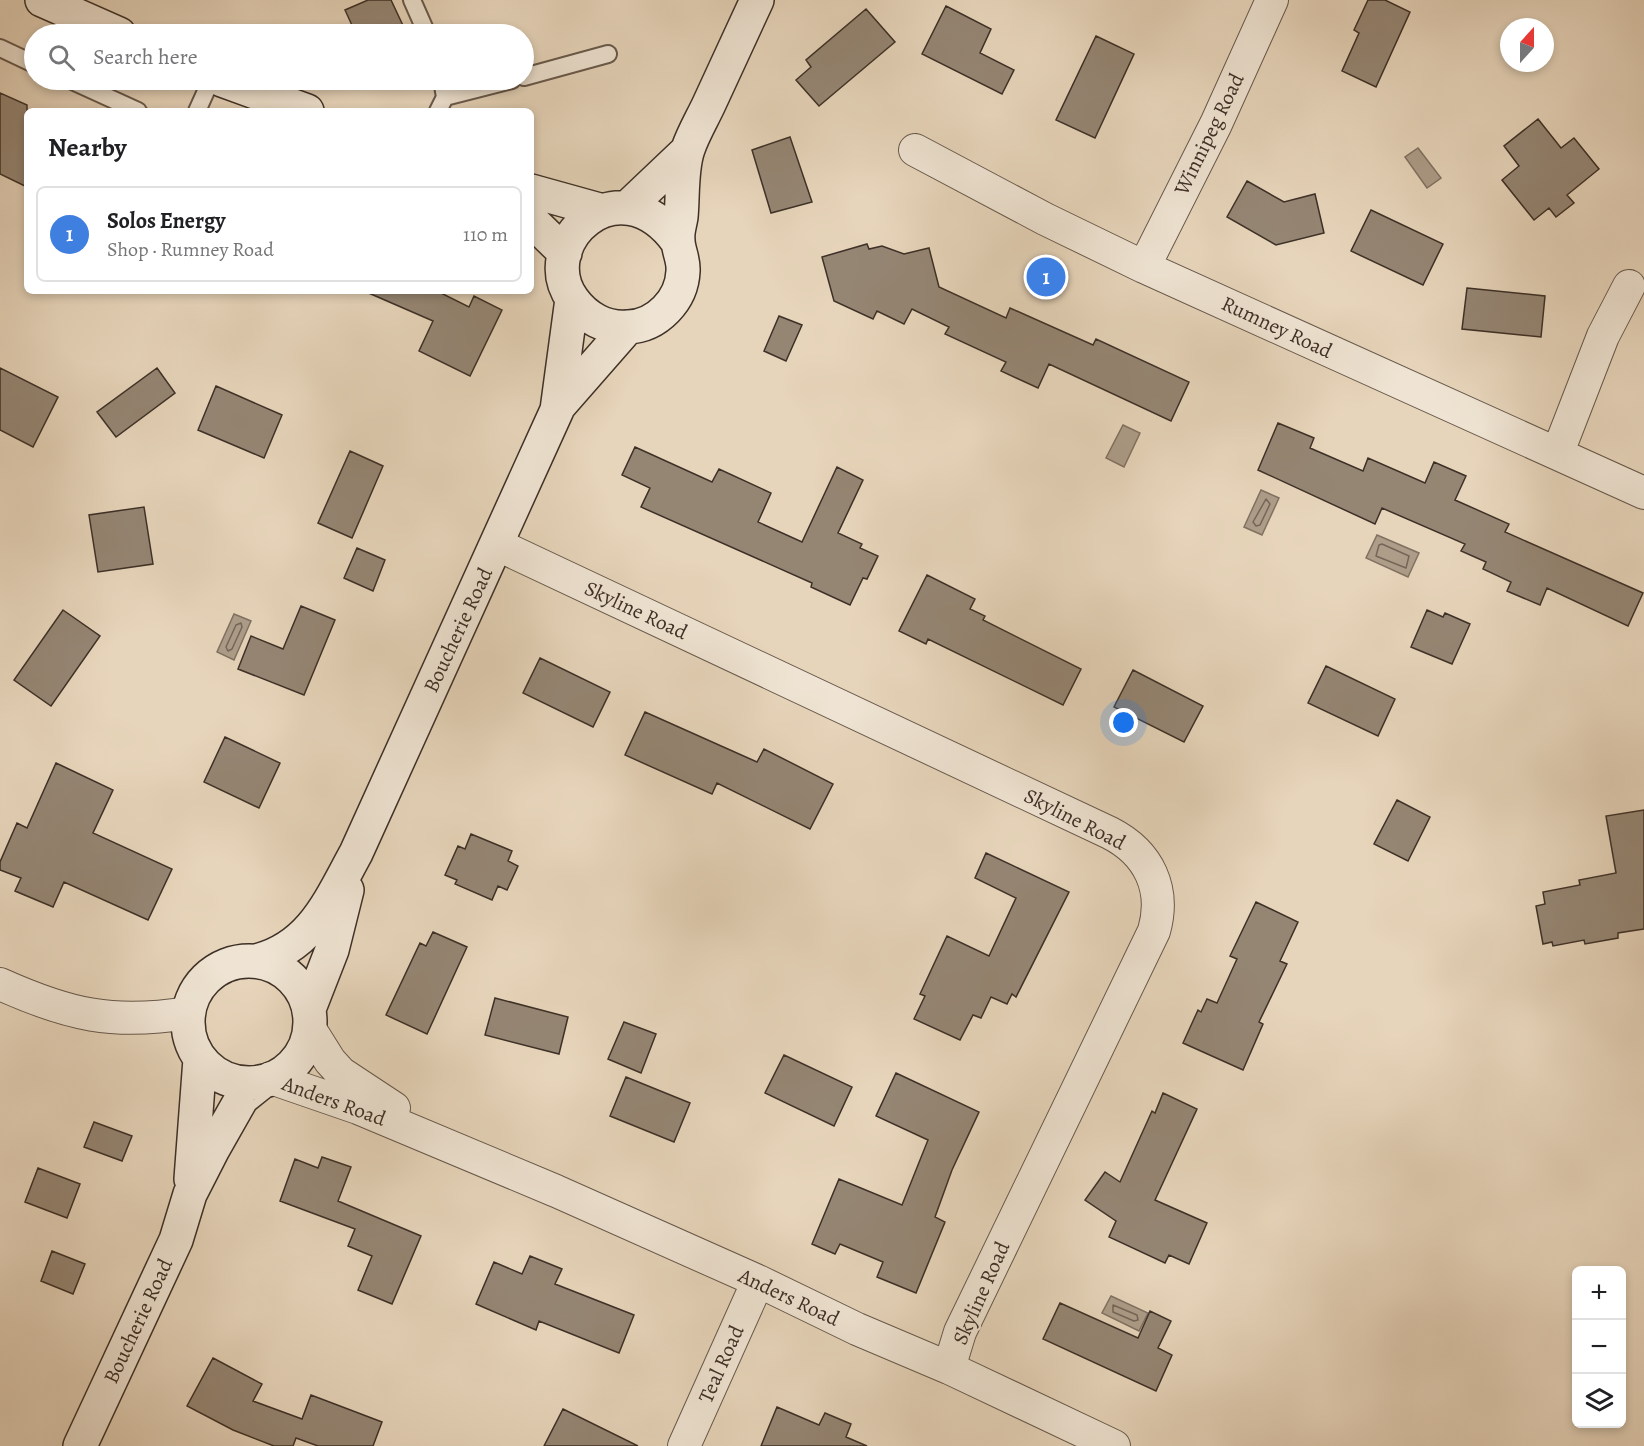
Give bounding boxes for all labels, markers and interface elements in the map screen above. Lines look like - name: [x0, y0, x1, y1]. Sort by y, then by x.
- north arrow: [1500, 18, 1554, 72]
- search box: [24, 24, 534, 90]
- icon: search: [45, 41, 78, 74]
- text: Search here: [93, 42, 198, 72]
- street label: Winnipeg Road: [1167, 68, 1251, 200]
- text: Nearby: [48, 130, 127, 165]
- text: Solos Energy: [107, 206, 225, 236]
- text: 1: [66, 221, 73, 248]
- text: 110 m: [463, 221, 508, 248]
- text: Shop · Rumney Road: [107, 236, 274, 263]
- pin: 1: [1026, 254, 1066, 300]
- street label: Rumney Road: [1217, 289, 1338, 365]
- street label: Boucherie Road: [417, 562, 500, 697]
- street label: Skyline Road: [580, 574, 693, 646]
- your location: [1109, 708, 1138, 737]
- street label: Skyline Road: [1019, 781, 1131, 857]
- street label: Anders Road: [277, 1069, 390, 1133]
- street label: Skyline Road: [946, 1236, 1017, 1349]
- street label: Boucherie Road: [97, 1253, 180, 1388]
- street label: Anders Road: [733, 1261, 845, 1333]
- map controls: [1572, 1266, 1626, 1428]
- button: +: [1572, 1266, 1626, 1320]
- street label: Teal Road: [691, 1320, 751, 1407]
- button: −: [1572, 1320, 1626, 1374]
- button: layers: [1572, 1374, 1626, 1428]

